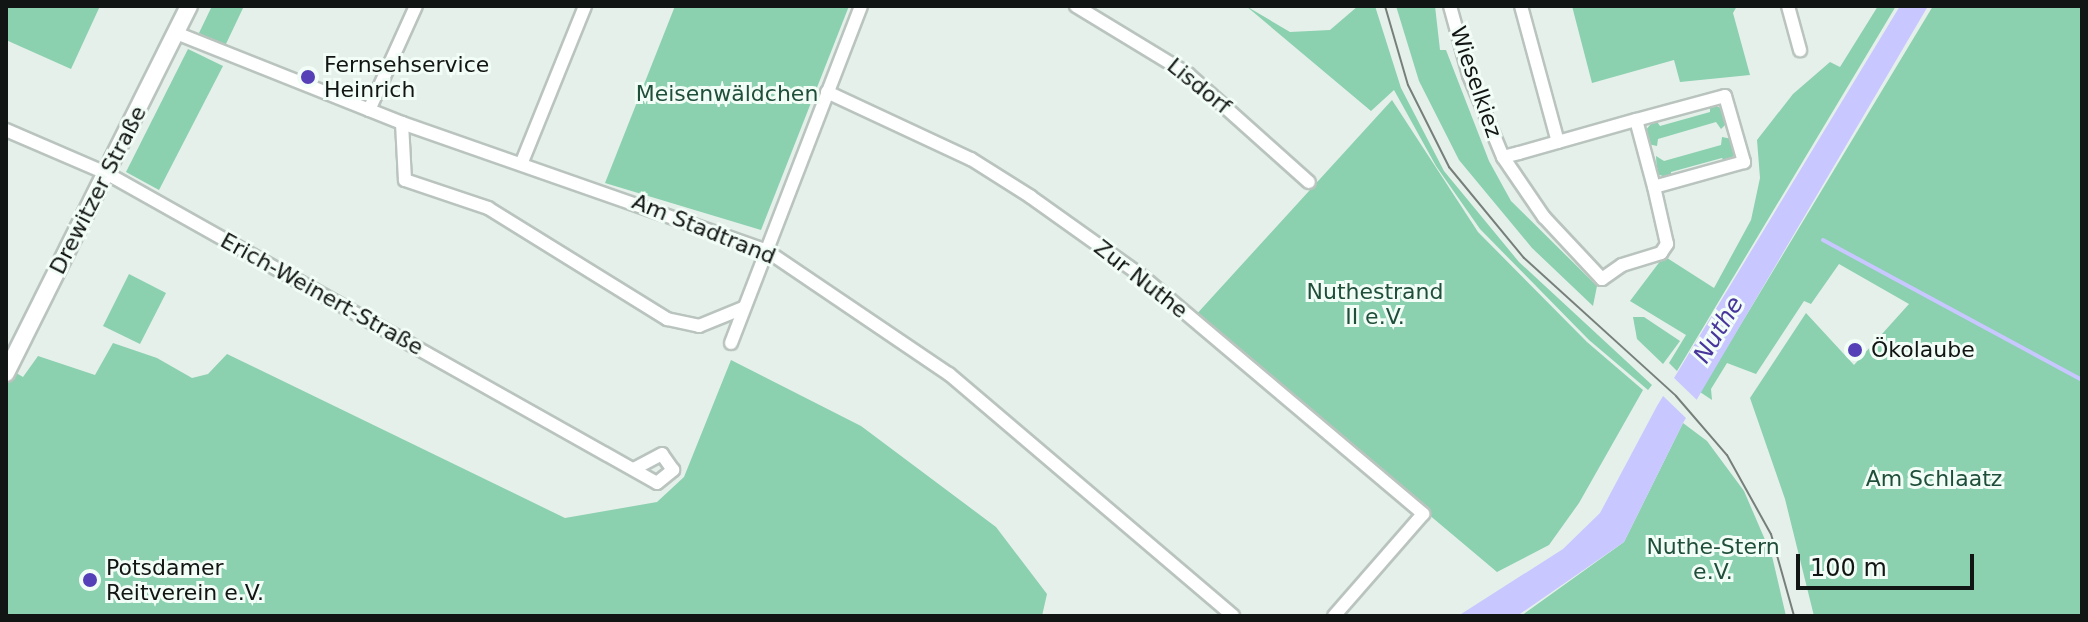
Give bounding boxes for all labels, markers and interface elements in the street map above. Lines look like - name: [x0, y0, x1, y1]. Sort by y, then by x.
- street label: Wieselkiez: [1445, 23, 1507, 141]
- place label: Fernsehservice Heinrich: [324, 51, 489, 102]
- street label: Lisdorf: [1162, 52, 1236, 120]
- marker: Fernsehservice Heinrich: [299, 68, 317, 86]
- park label: Meisenwäldchen: [636, 81, 818, 107]
- street label: Drewitzer Straße: [44, 101, 152, 279]
- street label: Am Stadtrand: [628, 188, 780, 270]
- street label: Erich-Weinert-Straße: [216, 227, 428, 361]
- street label: Zur Nuthe: [1089, 234, 1193, 324]
- park label: Nuthestrand II e.V.: [1306, 278, 1444, 330]
- water label: Nuthe: [1688, 291, 1750, 369]
- place label: Ökolaube: [1871, 337, 1975, 363]
- marker: Ökolaube: [1846, 341, 1864, 359]
- park label: Am Schlaatz: [1866, 466, 2002, 492]
- park label: Nuthe-Stern e.V.: [1646, 533, 1780, 584]
- scale bar: [1800, 538, 1978, 588]
- place label: Potsdamer Reitverein e.V.: [106, 554, 264, 606]
- text: 100 m: [1810, 554, 1887, 582]
- marker: Potsdamer Reitverein e.V.: [81, 571, 99, 589]

